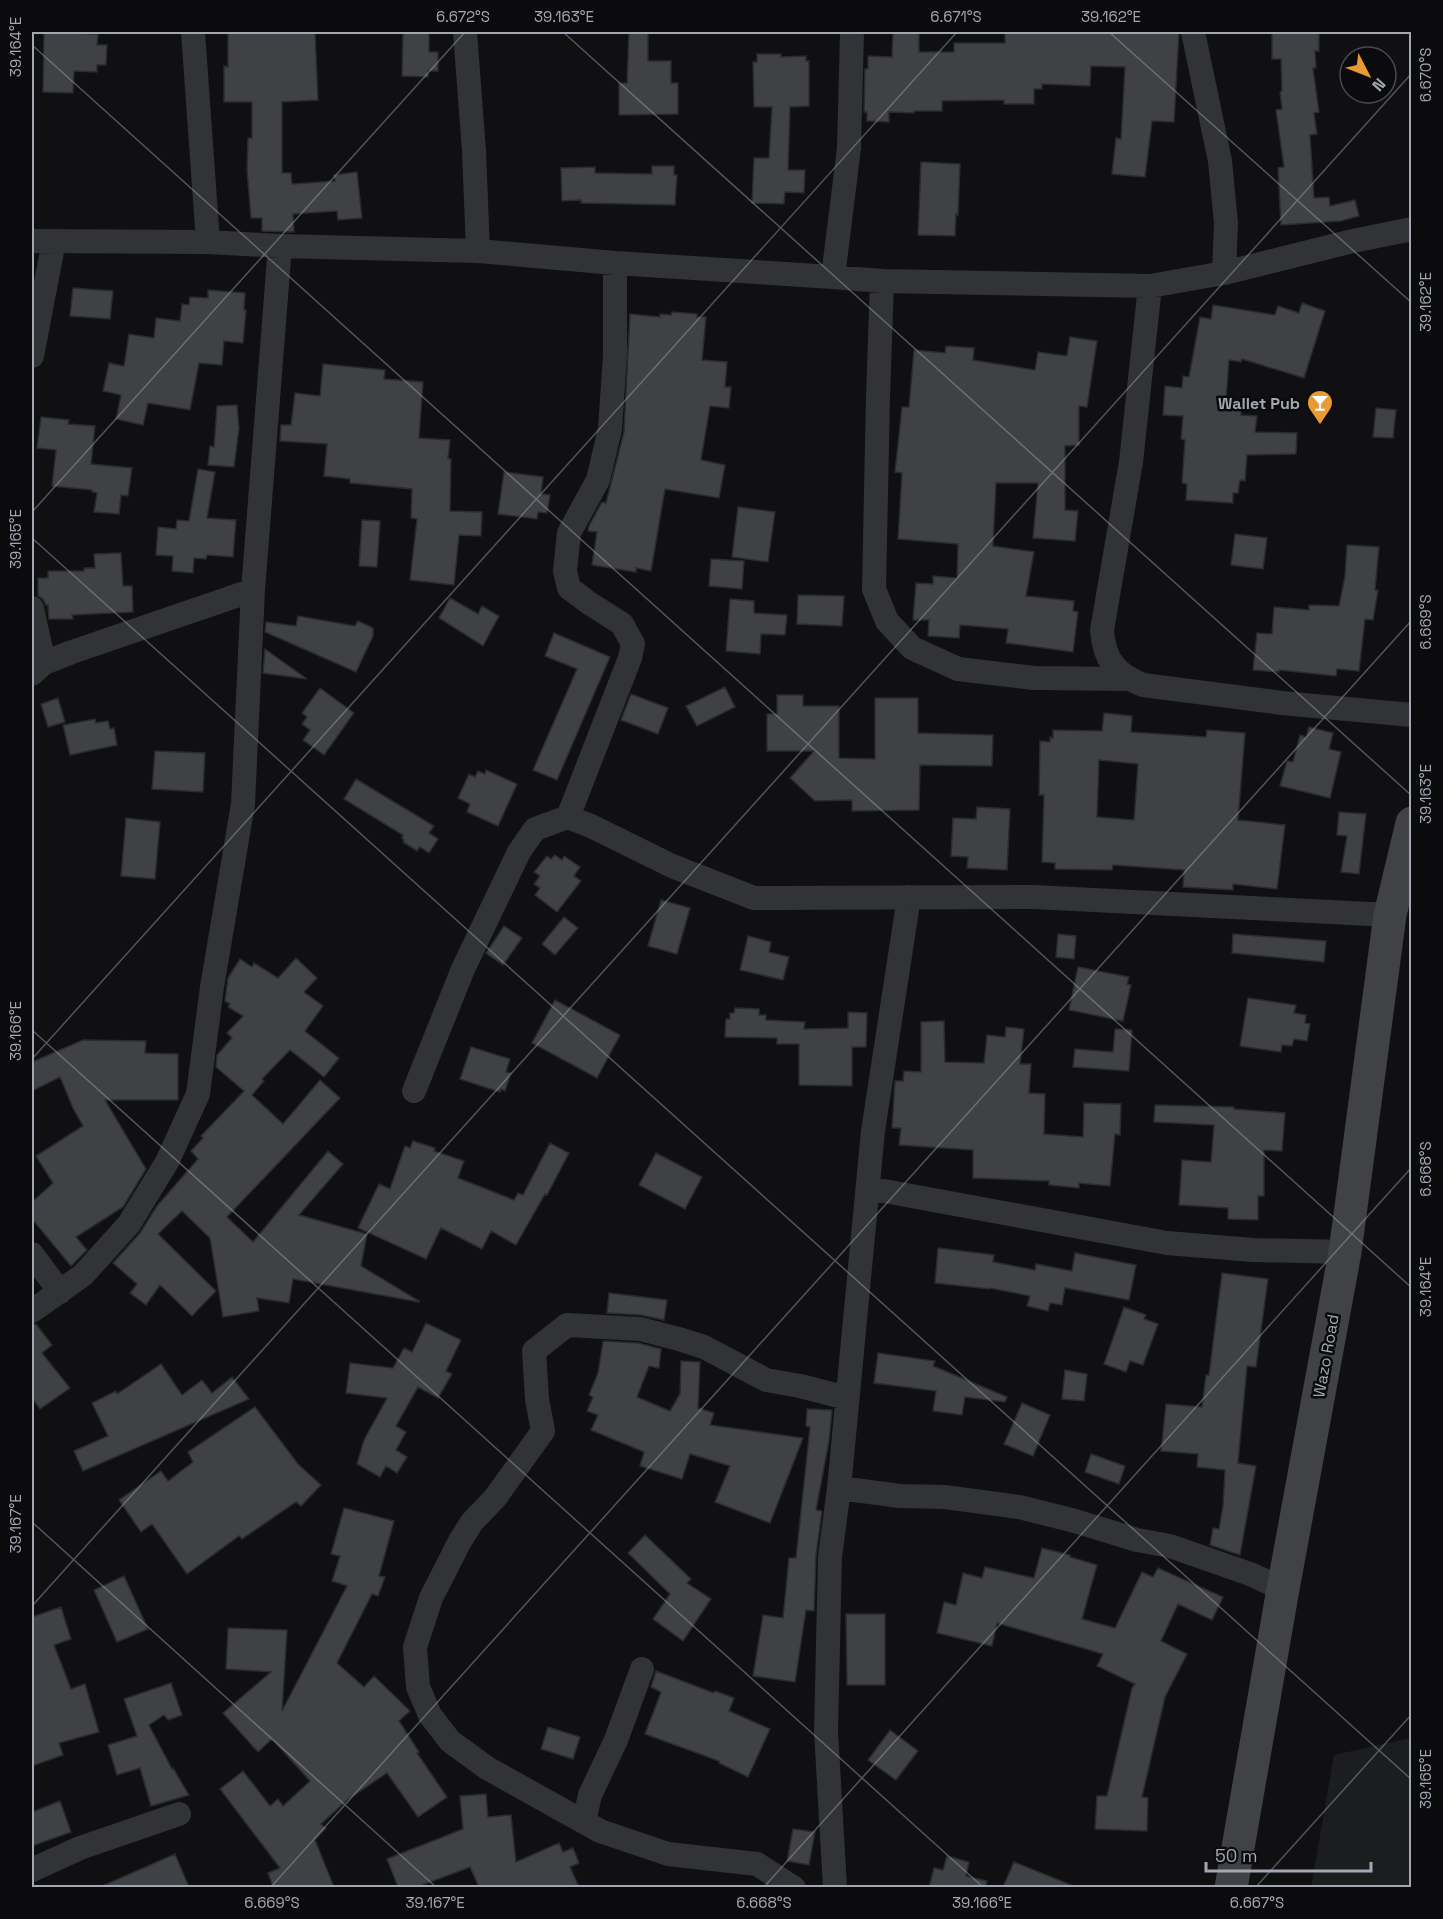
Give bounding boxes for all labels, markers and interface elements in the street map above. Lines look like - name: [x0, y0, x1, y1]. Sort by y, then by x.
- text: 6.672°S: [436, 7, 490, 26]
- text: 39.163°E: [534, 7, 594, 26]
- text: 6.671°S: [930, 7, 982, 26]
- text: 39.162°E: [1081, 7, 1141, 26]
- text: 39.164°E: [6, 17, 25, 77]
- north arrow: [1338, 45, 1398, 105]
- text: 6.670°S: [1416, 48, 1435, 102]
- text: N: [1367, 74, 1390, 96]
- text: 39.162°E: [1416, 272, 1435, 332]
- bar icon: Wallet Pub: [1305, 388, 1335, 426]
- place label: Wallet Pub: [1218, 393, 1300, 414]
- text: 39.165°E: [6, 509, 25, 569]
- text: 6.669°S: [1416, 594, 1435, 650]
- text: 39.163°E: [1416, 764, 1435, 824]
- text: 39.166°E: [6, 1001, 25, 1061]
- text: 6.668°S: [1416, 1141, 1435, 1197]
- text: 39.164°E: [1416, 1257, 1435, 1317]
- street label: Wazo Road: [1308, 1313, 1344, 1399]
- text: 39.167°E: [6, 1494, 25, 1554]
- text: 39.165°E: [1416, 1749, 1435, 1809]
- scale bar: [1206, 1835, 1371, 1873]
- text: 50 m: [1215, 1844, 1257, 1867]
- text: 6.669°S: [244, 1893, 300, 1912]
- text: 39.167°E: [405, 1893, 465, 1912]
- text: 6.668°S: [736, 1893, 792, 1912]
- text: 39.166°E: [952, 1893, 1012, 1912]
- text: 6.667°S: [1230, 1893, 1284, 1912]

